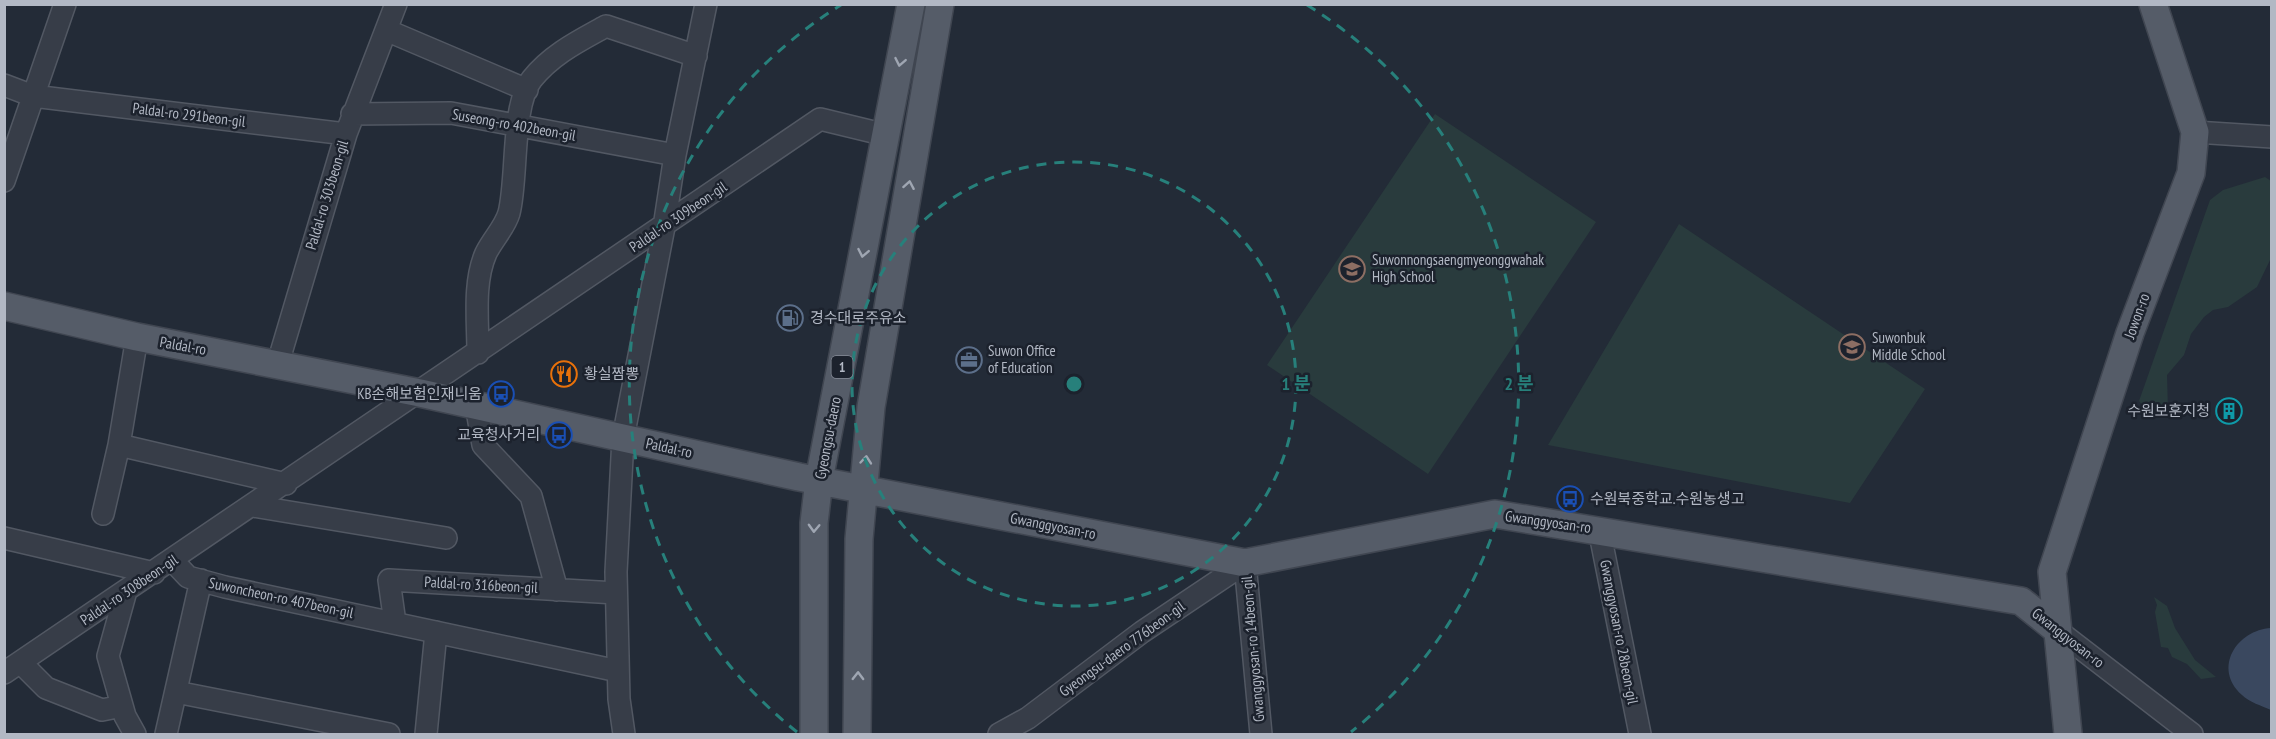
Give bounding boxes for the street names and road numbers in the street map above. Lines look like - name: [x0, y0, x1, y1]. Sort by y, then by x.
- street label: Paldal-ro 291beon-gil: [132, 98, 247, 131]
- street label: Suseong-ro 402beon-gil: [451, 104, 578, 145]
- street label: Paldal-ro 303beon-gil: [301, 137, 352, 252]
- street label: Paldal-ro 309beon-gil: [625, 177, 730, 256]
- street label: Jowon-ro: [2119, 291, 2153, 342]
- street label: Paldal-ro: [158, 332, 208, 359]
- road number: 1: [832, 356, 852, 378]
- street label: Gyeongsu-daero: [810, 395, 845, 481]
- street label: Paldal-ro: [644, 433, 694, 462]
- street label: Gwanggyosan-ro: [1504, 506, 1592, 537]
- street label: Gwanggyosan-ro: [1009, 508, 1097, 543]
- street label: Paldal-ro 308beon-gil: [76, 550, 181, 629]
- street label: Gwanggyosan-ro 28beon-gil: [1596, 558, 1643, 706]
- street label: Paldal-ro 316beon-gil: [424, 572, 539, 597]
- street label: Suwoncheon-ro 407beon-gil: [207, 573, 356, 622]
- street label: Gwanggyosan-ro 14beon-gil: [1237, 575, 1268, 723]
- street label: Gyeongsu-daero 776beon-gil: [1055, 596, 1189, 701]
- street label: Gwanggyosan-ro: [2028, 603, 2108, 672]

